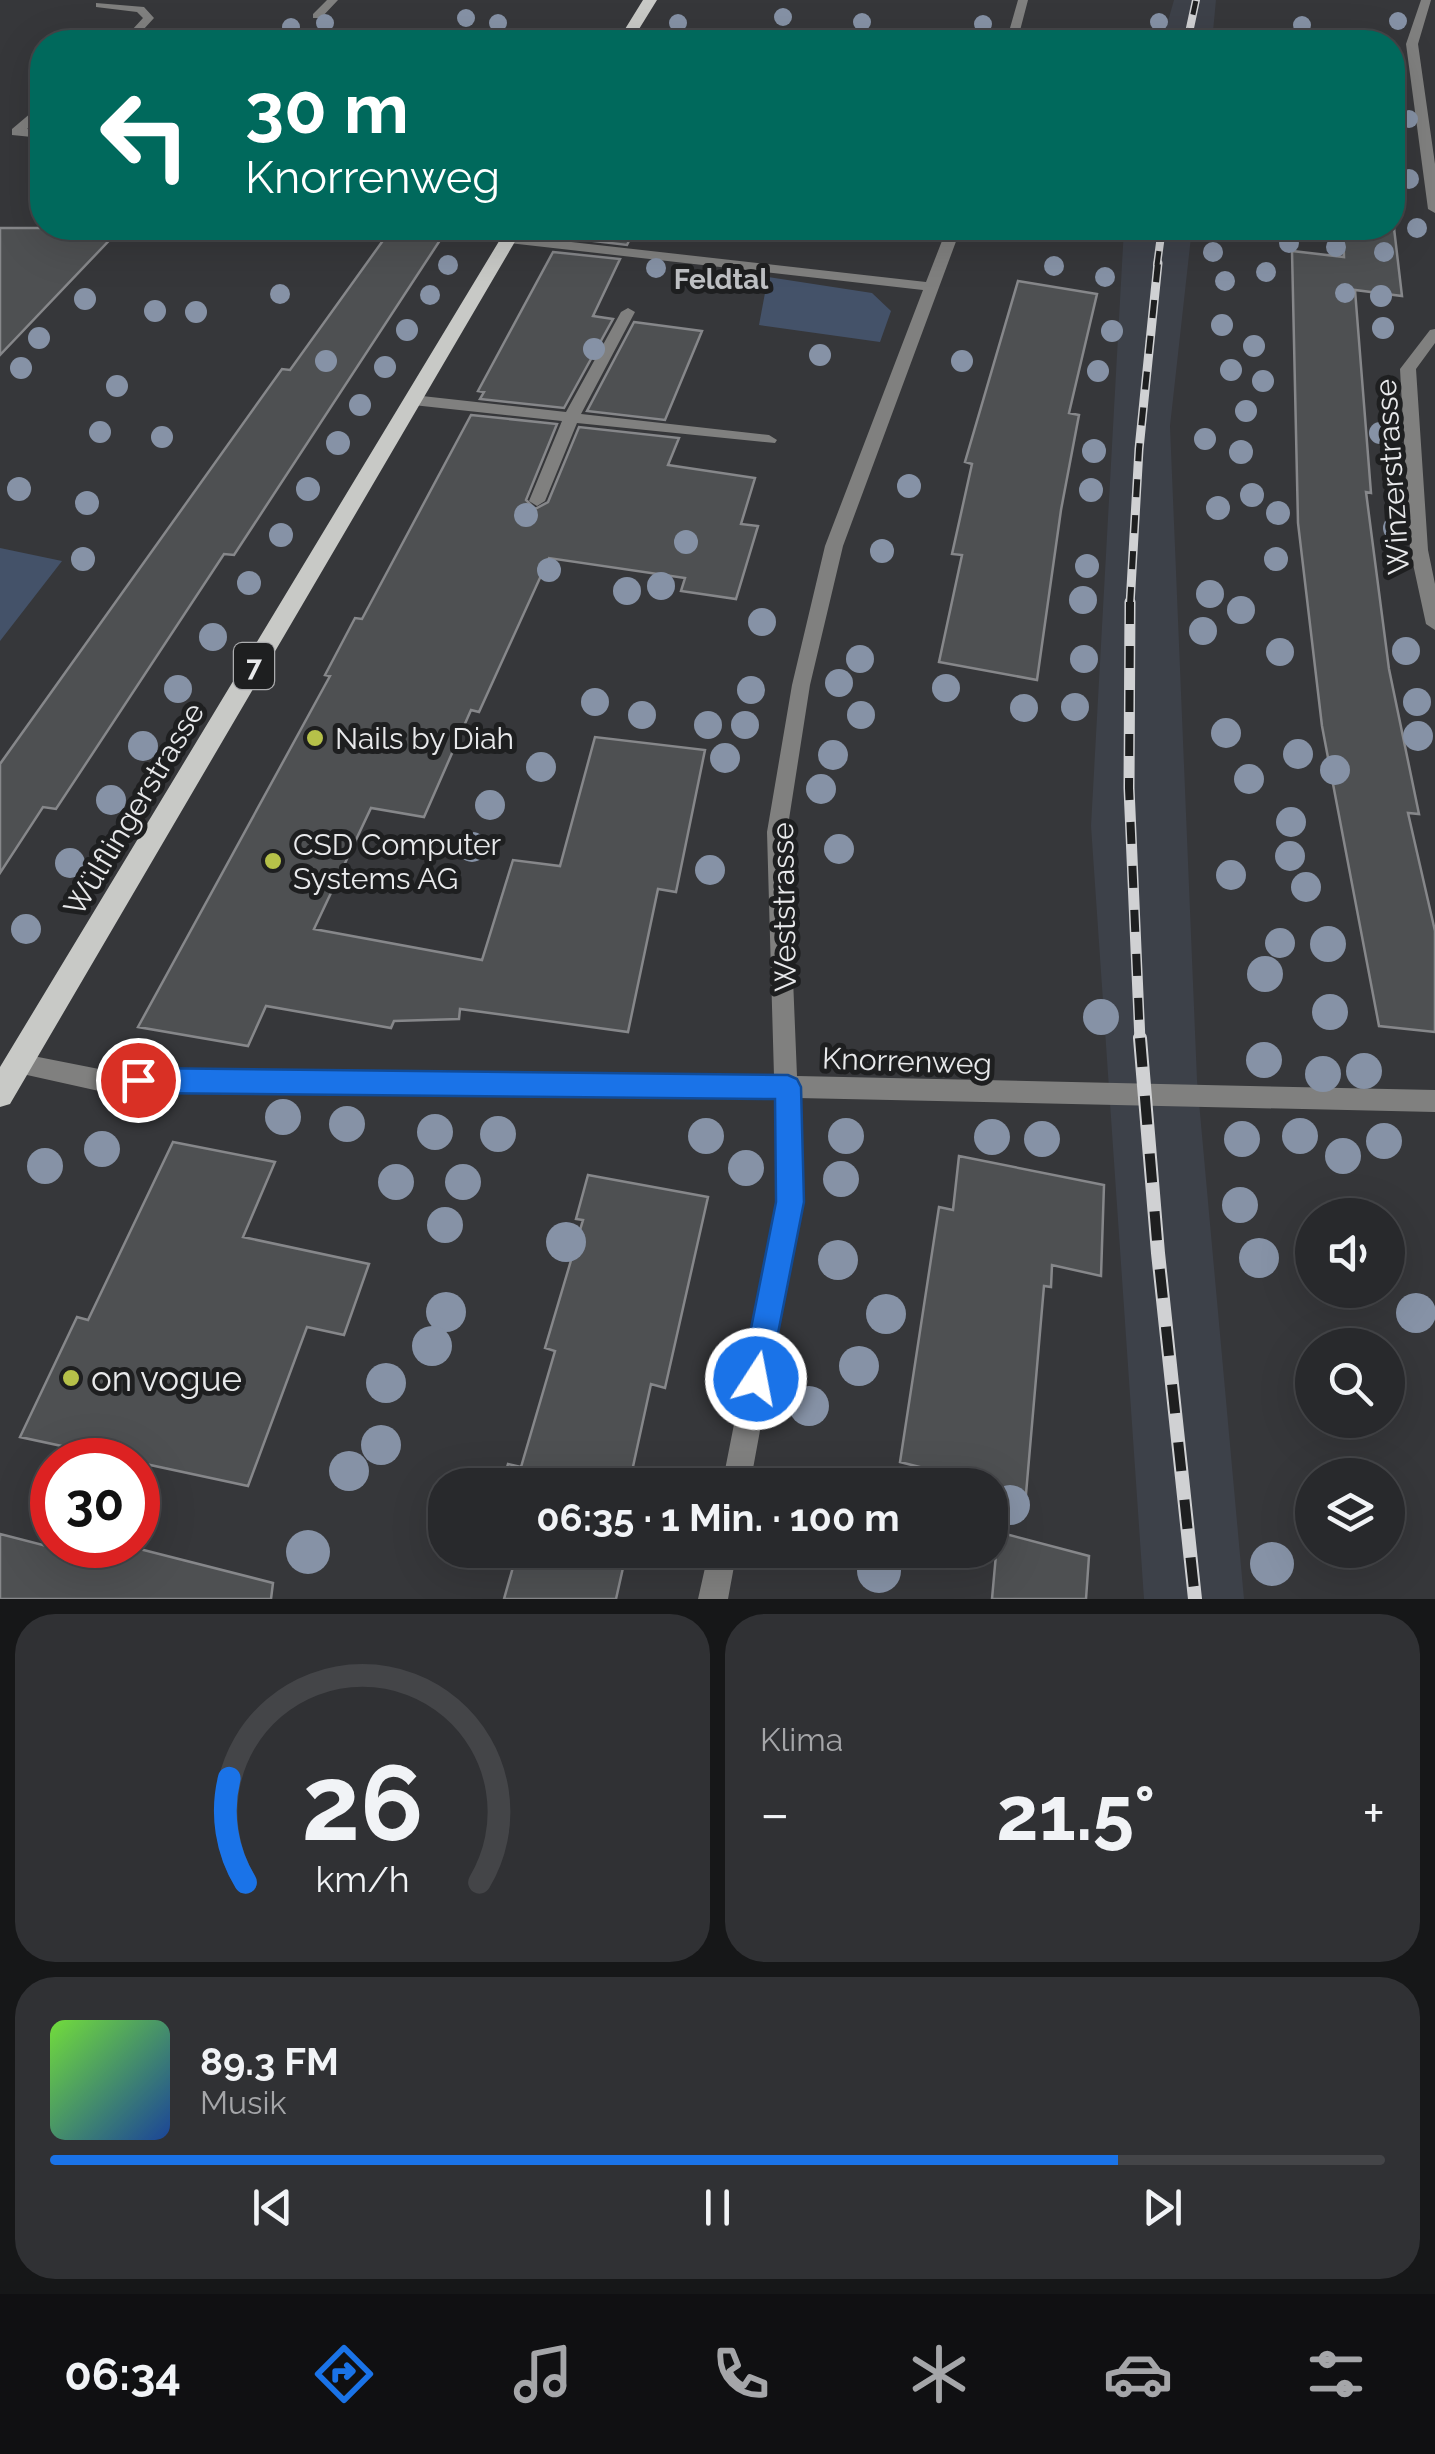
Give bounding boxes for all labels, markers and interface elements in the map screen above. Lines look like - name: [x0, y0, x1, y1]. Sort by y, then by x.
- text: 30 m: [245, 67, 409, 149]
- icon: left: [80, 70, 210, 200]
- text: Knorrenweg: [245, 151, 500, 204]
- district label: Feldtal: [674, 263, 768, 296]
- street label: Winzerstrasse: [1368, 378, 1416, 576]
- road number: 7: [234, 643, 274, 689]
- street label: Wülflingerstrasse: [57, 696, 211, 922]
- place label: Nails by Diah: [335, 721, 514, 756]
- marker: Nails by Diah: [304, 727, 326, 749]
- street label: Weststrasse: [765, 822, 803, 992]
- place label: CSD Computer Systems AG: [293, 827, 502, 896]
- marker: CSD Computer Systems AG: [262, 850, 284, 872]
- pin: [96, 1038, 181, 1123]
- street label: Knorrenweg: [821, 1041, 993, 1081]
- icon: arrive: [111, 1053, 166, 1108]
- map controls: [1295, 1198, 1405, 1568]
- button: sound: [1295, 1198, 1405, 1308]
- position arrow: [704, 1327, 808, 1431]
- button: search: [1295, 1328, 1405, 1438]
- place label: on vogue: [91, 1358, 242, 1399]
- marker: on vogue: [60, 1367, 82, 1389]
- speed limit sign: 30: [30, 1438, 160, 1568]
- button: layers: [1295, 1458, 1405, 1568]
- text: 06:35 · 1 Min. · 100 m: [536, 1495, 900, 1540]
- text: Klima: [760, 1721, 843, 1758]
- text: 26: [302, 1742, 423, 1864]
- text: 21.5°: [996, 1769, 1155, 1858]
- text: −: [760, 1781, 790, 1846]
- text: +: [1362, 1781, 1385, 1846]
- text: km/h: [315, 1858, 410, 1900]
- text: 89.3 FM: [200, 2039, 339, 2084]
- text: Musik: [200, 2084, 286, 2121]
- icon: previous: [245, 2180, 300, 2235]
- icon: pause: [690, 2180, 745, 2235]
- icon: next: [1135, 2180, 1190, 2235]
- icon: directions: [309, 2339, 379, 2409]
- icon: music: [508, 2339, 578, 2409]
- icon: phone: [706, 2339, 776, 2409]
- icon: climate: [904, 2339, 974, 2409]
- icon: car: [1103, 2339, 1173, 2409]
- icon: filters: [1301, 2339, 1371, 2409]
- text: 06:34: [64, 2348, 181, 2401]

